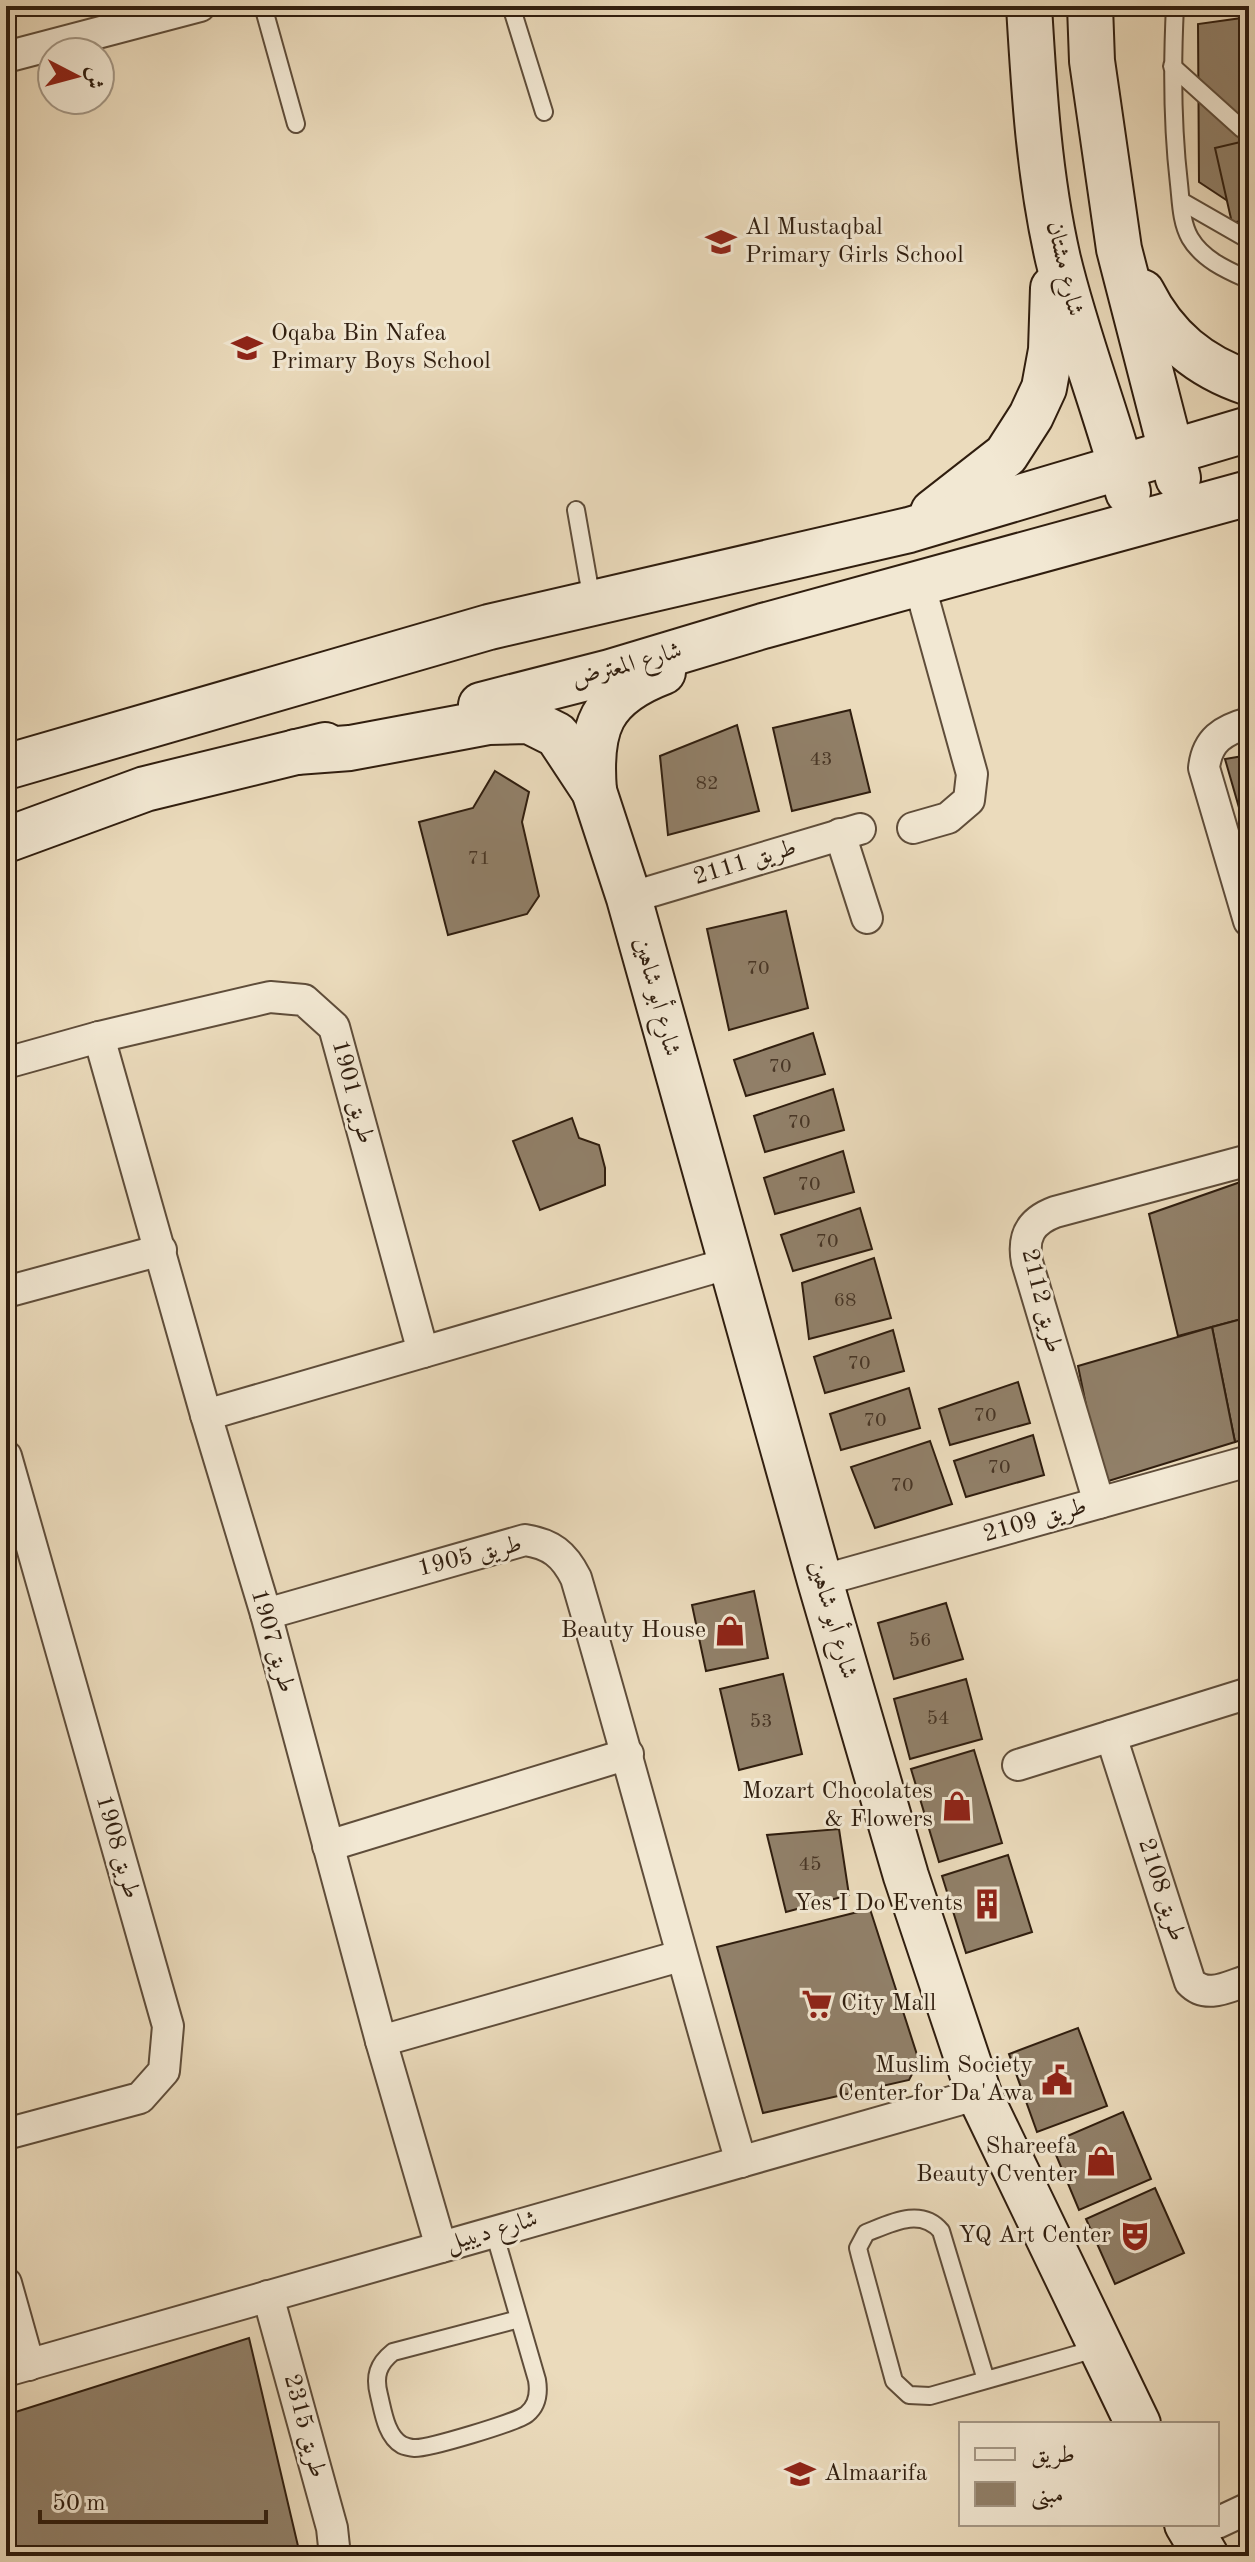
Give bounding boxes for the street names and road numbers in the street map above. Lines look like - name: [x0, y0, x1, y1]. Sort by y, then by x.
- street label: شارع مشتان: [1036, 219, 1087, 320]
- street label: شارع المعترض: [569, 639, 686, 699]
- street label: طريق 2111: [691, 836, 800, 891]
- street label: شارع أبو شاهين: [623, 933, 690, 1060]
- street label: طريق 1901: [326, 1038, 377, 1147]
- street label: طريق 2112: [1016, 1247, 1066, 1356]
- street label: طريق 2109: [981, 1495, 1090, 1548]
- street label: طريق 1905: [416, 1532, 525, 1582]
- street label: شارع أبو شاهين: [798, 1556, 867, 1683]
- street label: طريق 1907: [245, 1587, 298, 1696]
- street label: طريق 1908: [90, 1793, 143, 1902]
- street label: طريق 2108: [1132, 1836, 1189, 1945]
- street label: شارع ديبيل: [444, 2208, 542, 2262]
- street label: طريق 2315: [278, 2372, 329, 2481]

